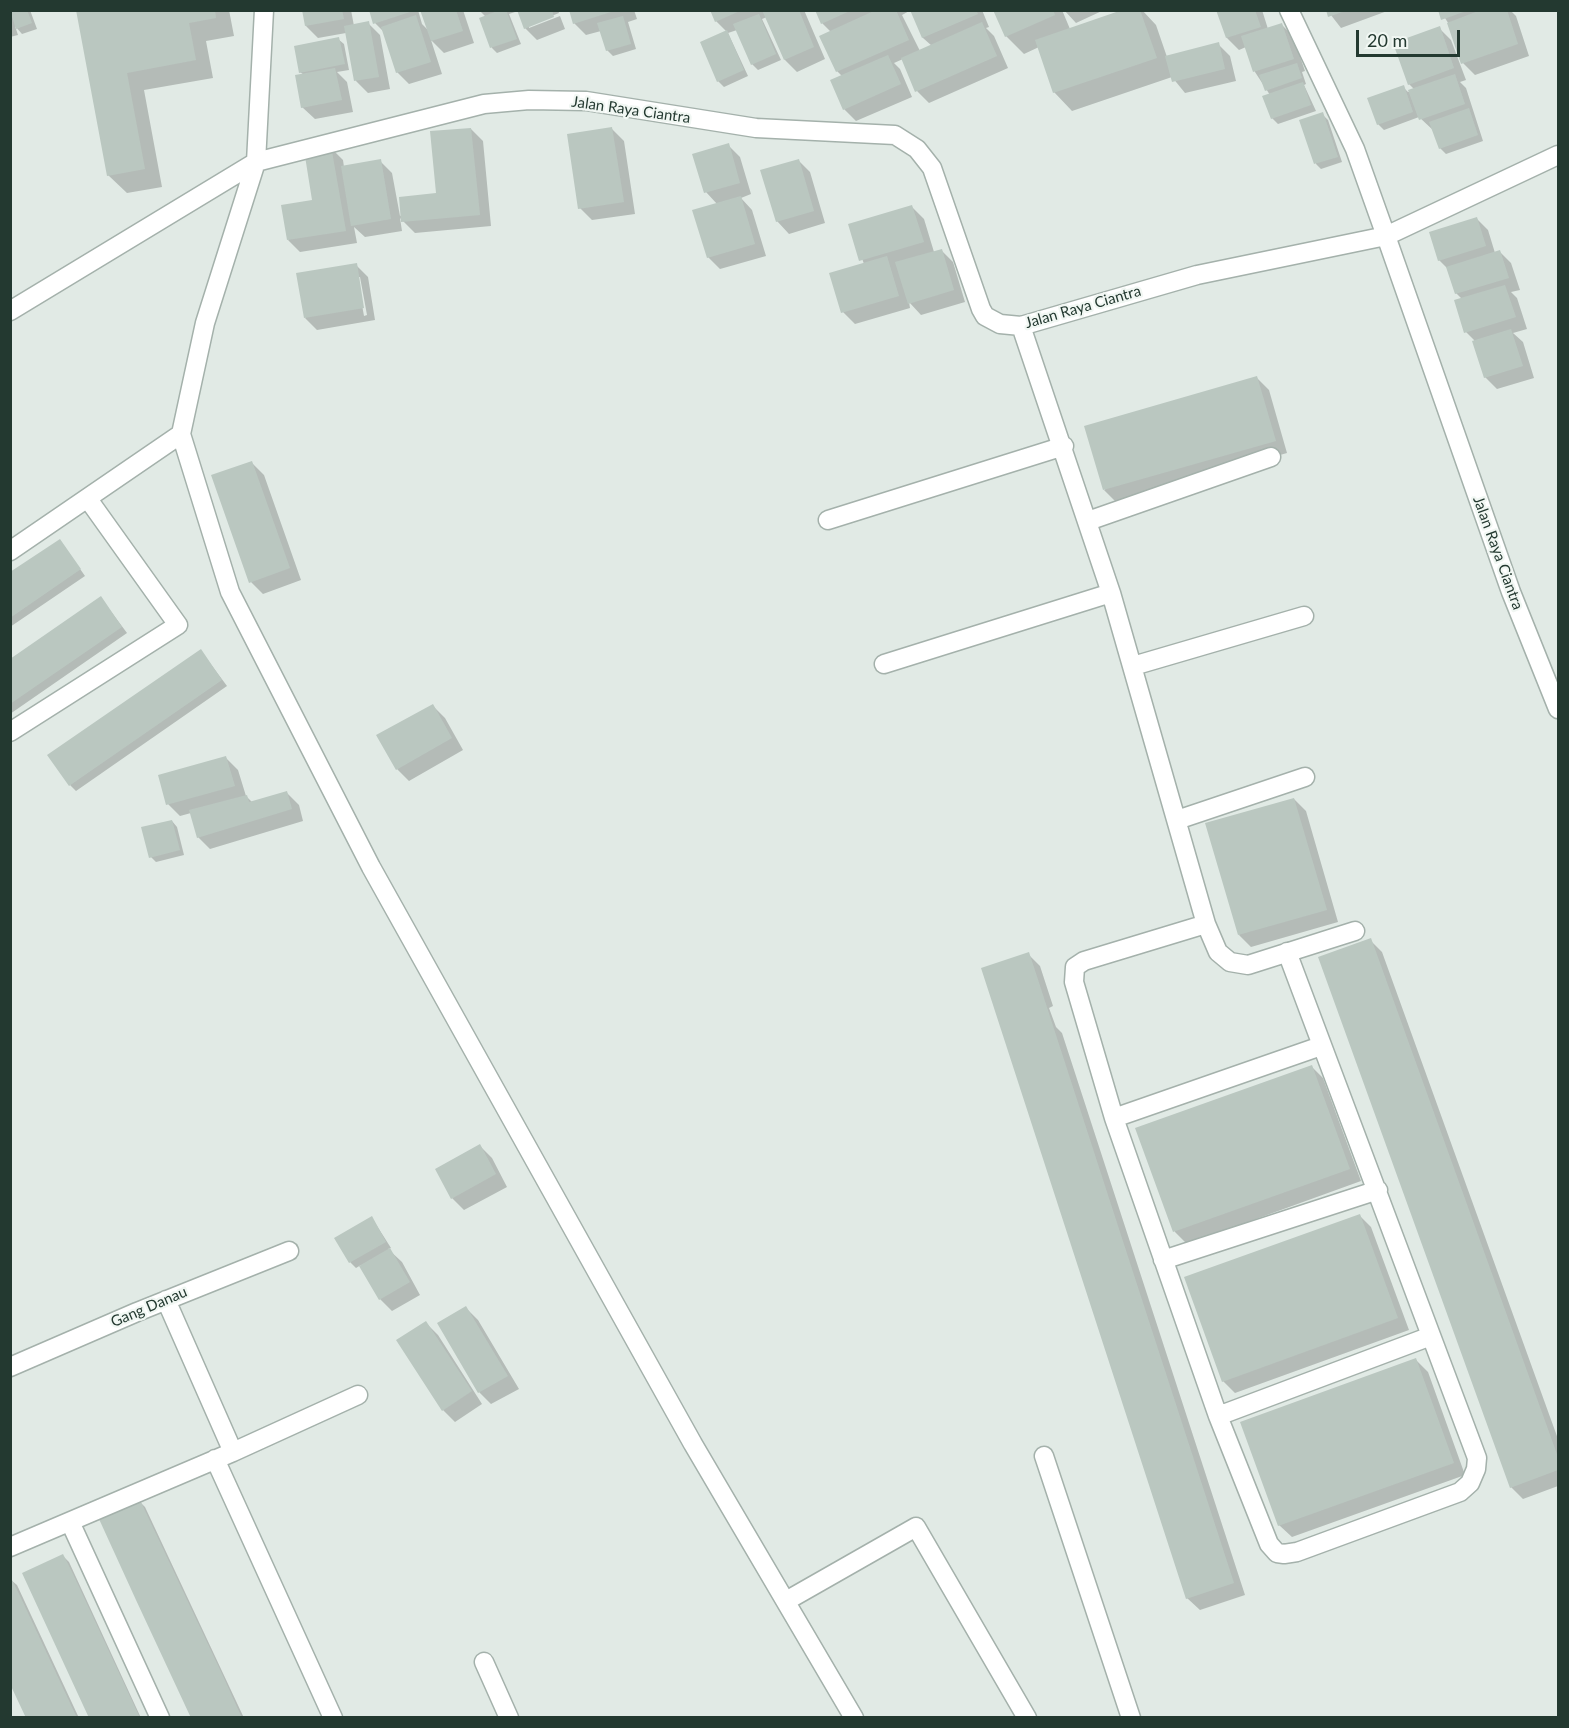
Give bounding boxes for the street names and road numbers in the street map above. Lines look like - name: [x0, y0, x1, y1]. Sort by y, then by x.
- street label: Jalan Raya Ciantra: [571, 93, 691, 127]
- street label: Jalan Raya Ciantra: [1023, 282, 1143, 332]
- street label: Jalan Raya Ciantra: [1469, 494, 1527, 612]
- street label: Gang Danau: [108, 1283, 190, 1331]

